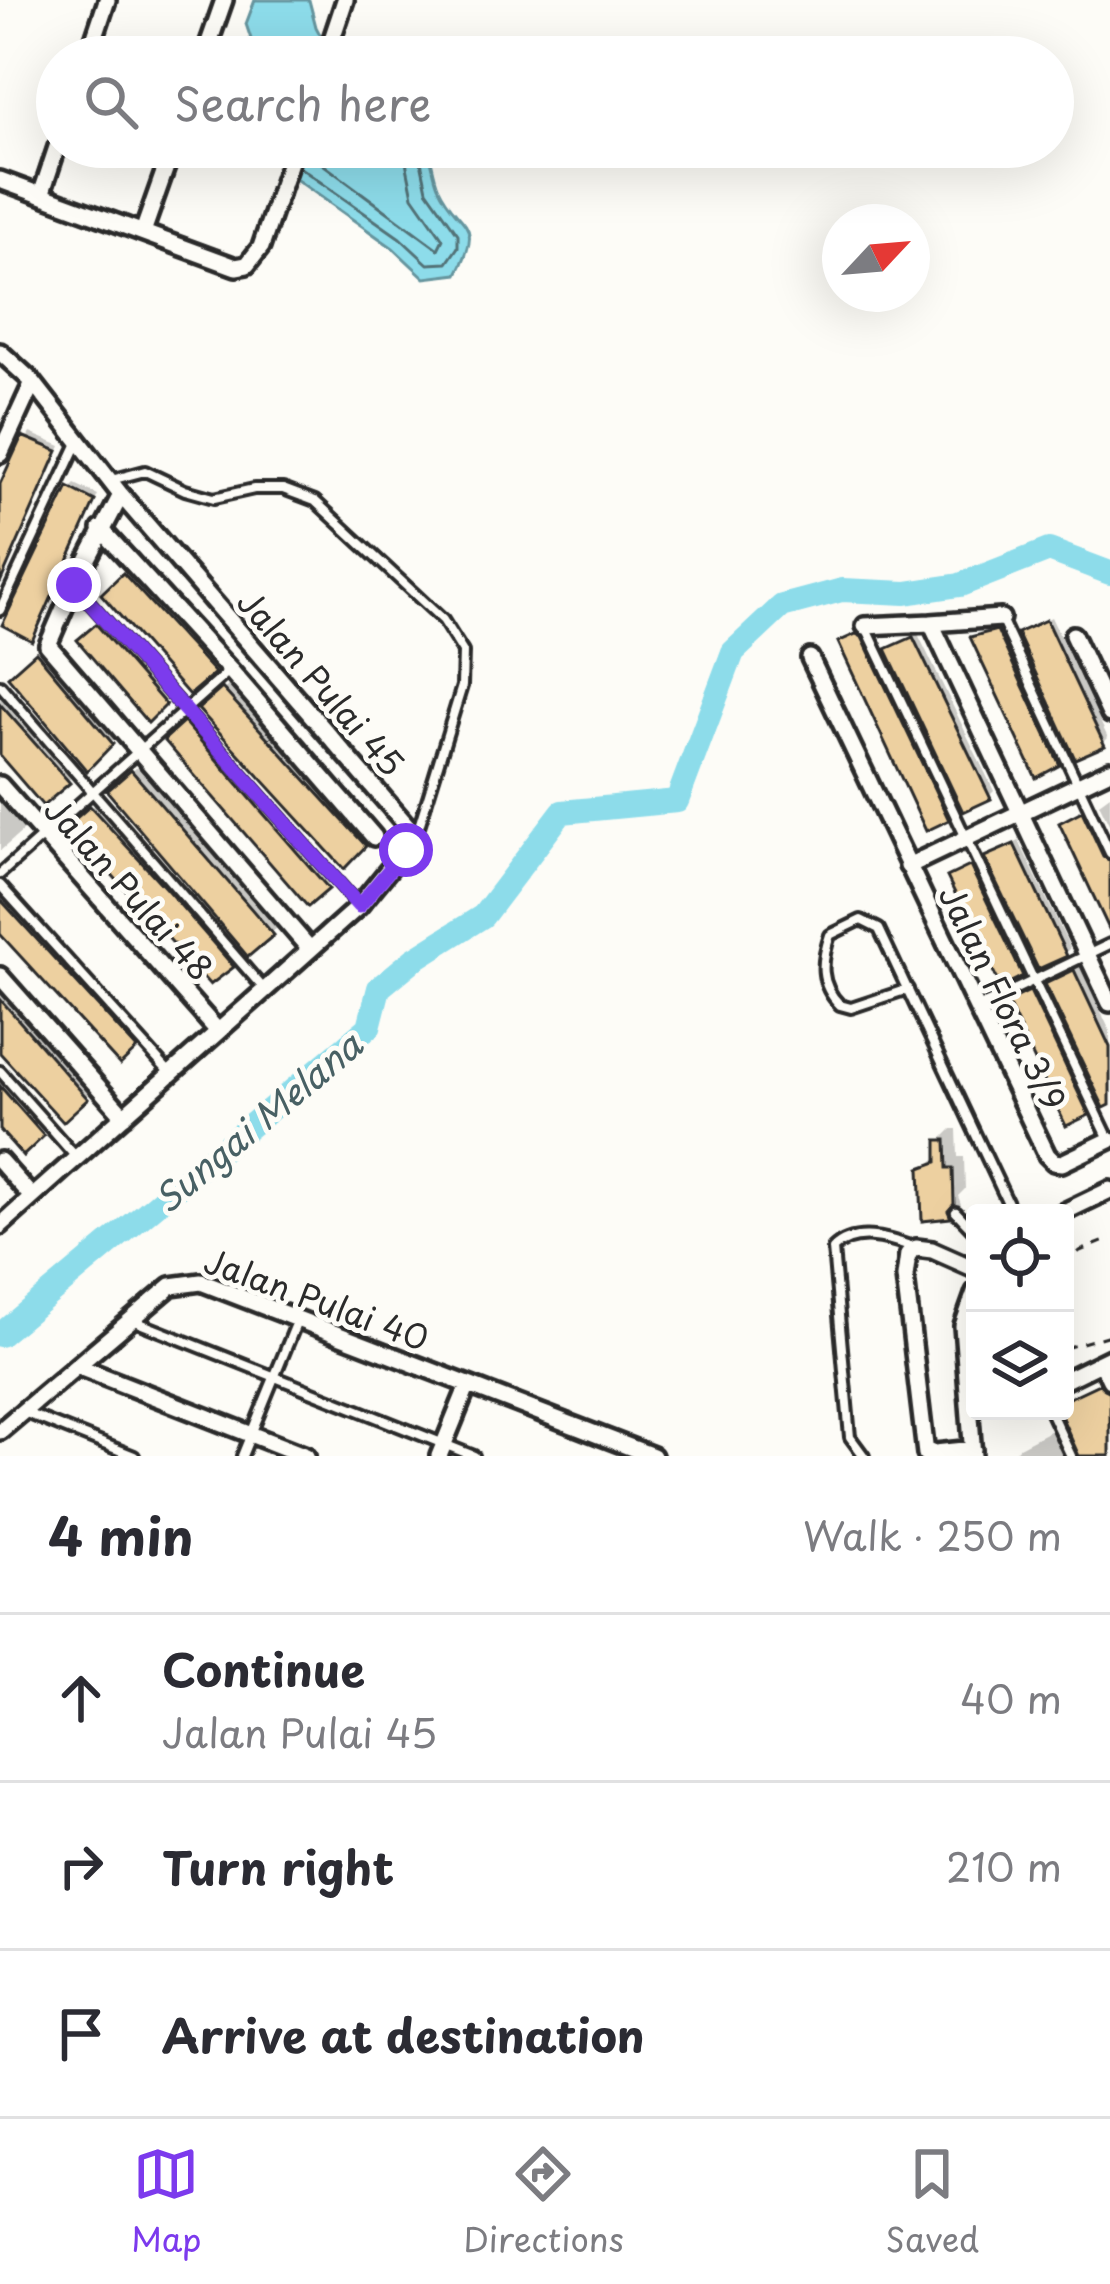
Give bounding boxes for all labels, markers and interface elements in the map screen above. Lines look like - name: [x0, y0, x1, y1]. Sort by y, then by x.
- search box: [36, 36, 1074, 168]
- text: Search here: [174, 68, 431, 136]
- icon: search: [78, 69, 144, 135]
- north arrow: [822, 204, 930, 312]
- route end: [47, 558, 101, 612]
- street label: Jalan Pulai 45: [227, 578, 417, 786]
- street label: Jalan Pulai 48: [34, 785, 226, 991]
- route start: [379, 823, 433, 877]
- street label: Jalan Flora 3/9: [928, 876, 1080, 1118]
- water label: Sungai Melana: [141, 1016, 374, 1224]
- map controls: [966, 1204, 1074, 1420]
- button: locate: [966, 1204, 1074, 1312]
- street label: Jalan Pulai 40: [198, 1234, 436, 1362]
- button: layers: [966, 1312, 1074, 1420]
- text: 4 min: [48, 1496, 193, 1573]
- text: Walk · 250 m: [803, 1505, 1062, 1564]
- text: Continue: [162, 1634, 365, 1702]
- icon: ahead: [48, 1665, 114, 1731]
- text: 40 m: [960, 1668, 1062, 1727]
- text: Jalan Pulai 45: [162, 1702, 437, 1761]
- text: Turn right: [162, 1832, 394, 1900]
- icon: right: [48, 1833, 114, 1899]
- text: 210 m: [946, 1836, 1062, 1895]
- text: Arrive at destination: [162, 2000, 645, 2068]
- icon: arrive: [48, 2001, 114, 2067]
- tab: Map: [131, 2141, 201, 2263]
- tab: Directions: [463, 2141, 624, 2263]
- tab: Saved: [885, 2141, 979, 2263]

